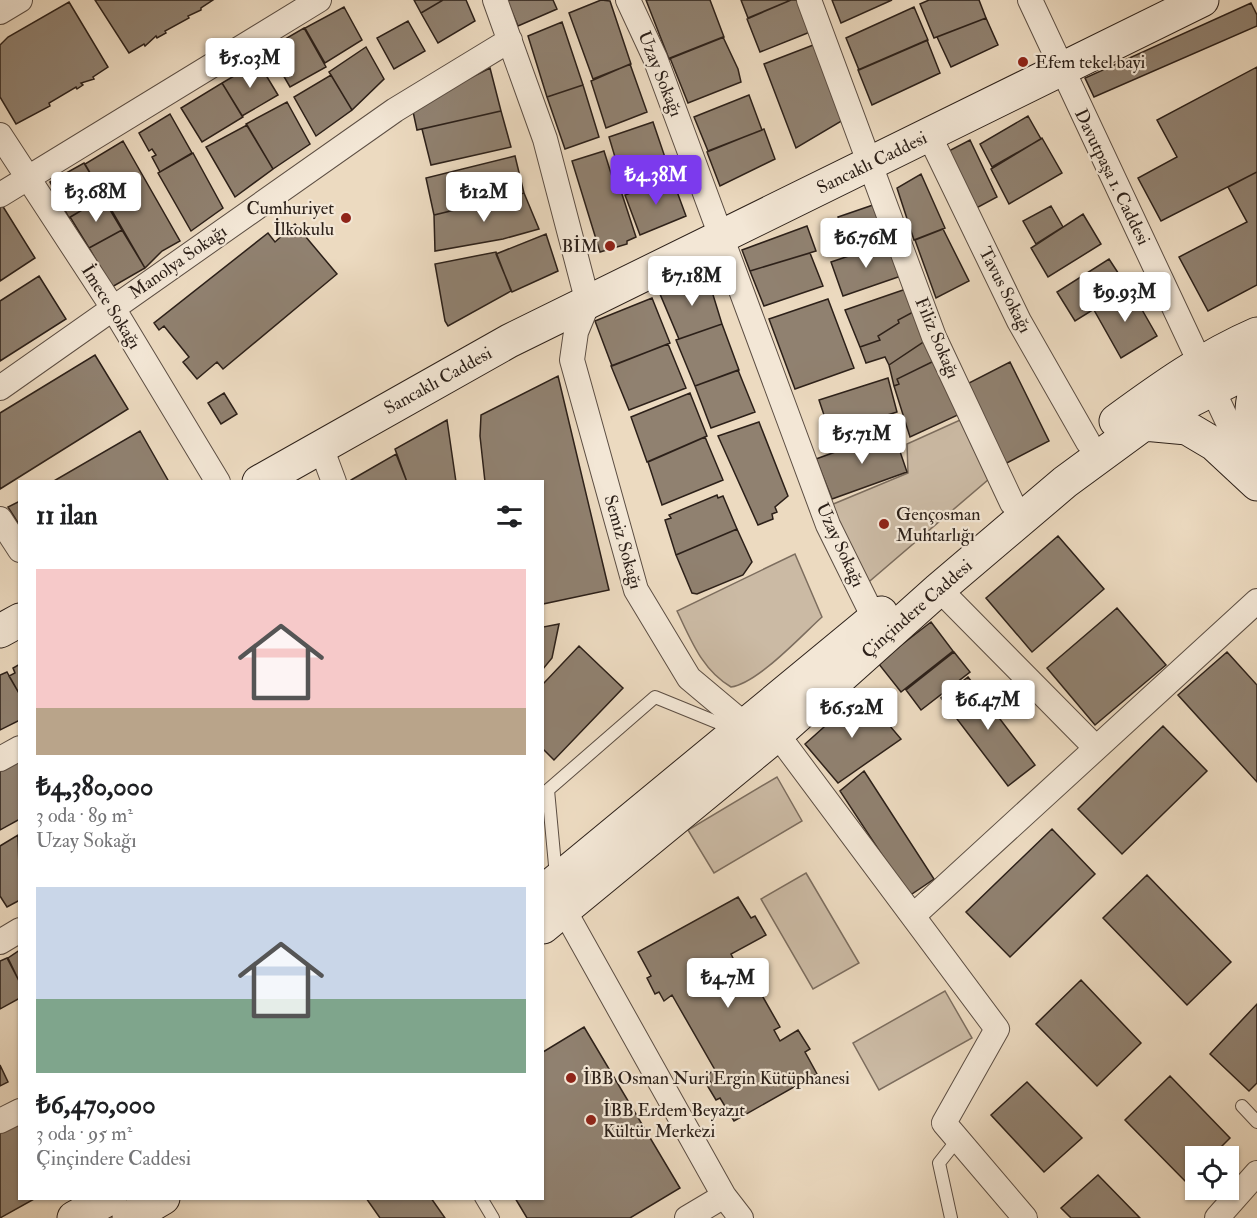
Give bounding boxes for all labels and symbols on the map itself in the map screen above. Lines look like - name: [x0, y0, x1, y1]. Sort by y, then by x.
- street label: Uzay Sokağı: [632, 28, 688, 120]
- pin: ₺5.03M: [201, 38, 299, 89]
- place label: Efem tekel bayi: [1035, 51, 1146, 74]
- marker: Efem tekel bayi: [1016, 55, 1030, 69]
- street label: Davutpaşa 1. Caddesi: [1069, 105, 1155, 249]
- street label: Sancaklı Caddesi: [813, 126, 931, 200]
- pin: ₺4.38M: [607, 155, 705, 206]
- pin: ₺3.68M: [47, 172, 145, 223]
- pin: ₺12M: [448, 172, 520, 223]
- place label: Cumhuriyet İlkokulu: [246, 197, 334, 241]
- marker: Cumhuriyet İlkokulu: [339, 211, 353, 225]
- pin: ₺6.76M: [817, 218, 915, 269]
- street label: Manolya Sokağı: [125, 220, 232, 304]
- place label: BİM: [562, 235, 598, 258]
- marker: BİM: [603, 239, 617, 253]
- street label: Tavus Sokağı: [974, 243, 1037, 337]
- pin: ₺7.18M: [643, 256, 741, 307]
- street label: İmece Sokağı: [76, 260, 146, 354]
- pin: ₺9.93M: [1076, 272, 1174, 323]
- street label: Filiz Sokağı: [910, 294, 964, 382]
- street label: Sancaklı Caddesi: [380, 342, 496, 420]
- pin: ₺5.71M: [813, 414, 911, 465]
- street label: Semiz Sokağı: [599, 492, 647, 592]
- street label: Uzay Sokağı: [810, 499, 870, 591]
- place label: Gençosman Muhtarlığı: [896, 503, 981, 547]
- marker: Gençosman Muhtarlığı: [877, 517, 891, 531]
- street label: Çinçindere Caddesi: [857, 554, 977, 663]
- pin: ₺6.47M: [939, 680, 1037, 731]
- pin: ₺6.52M: [803, 688, 901, 739]
- pin: ₺4.7M: [686, 958, 770, 1009]
- place label: İBB Osman Nuri Ergin Kütüphanesi: [583, 1067, 850, 1090]
- marker: İBB Osman Nuri Ergin Kütüphanesi: [564, 1071, 578, 1085]
- place label: İBB Erdem Beyazıt Kültür Merkezi: [603, 1099, 745, 1143]
- marker: İBB Erdem Beyazıt Kültür Merkezi: [584, 1113, 598, 1127]

